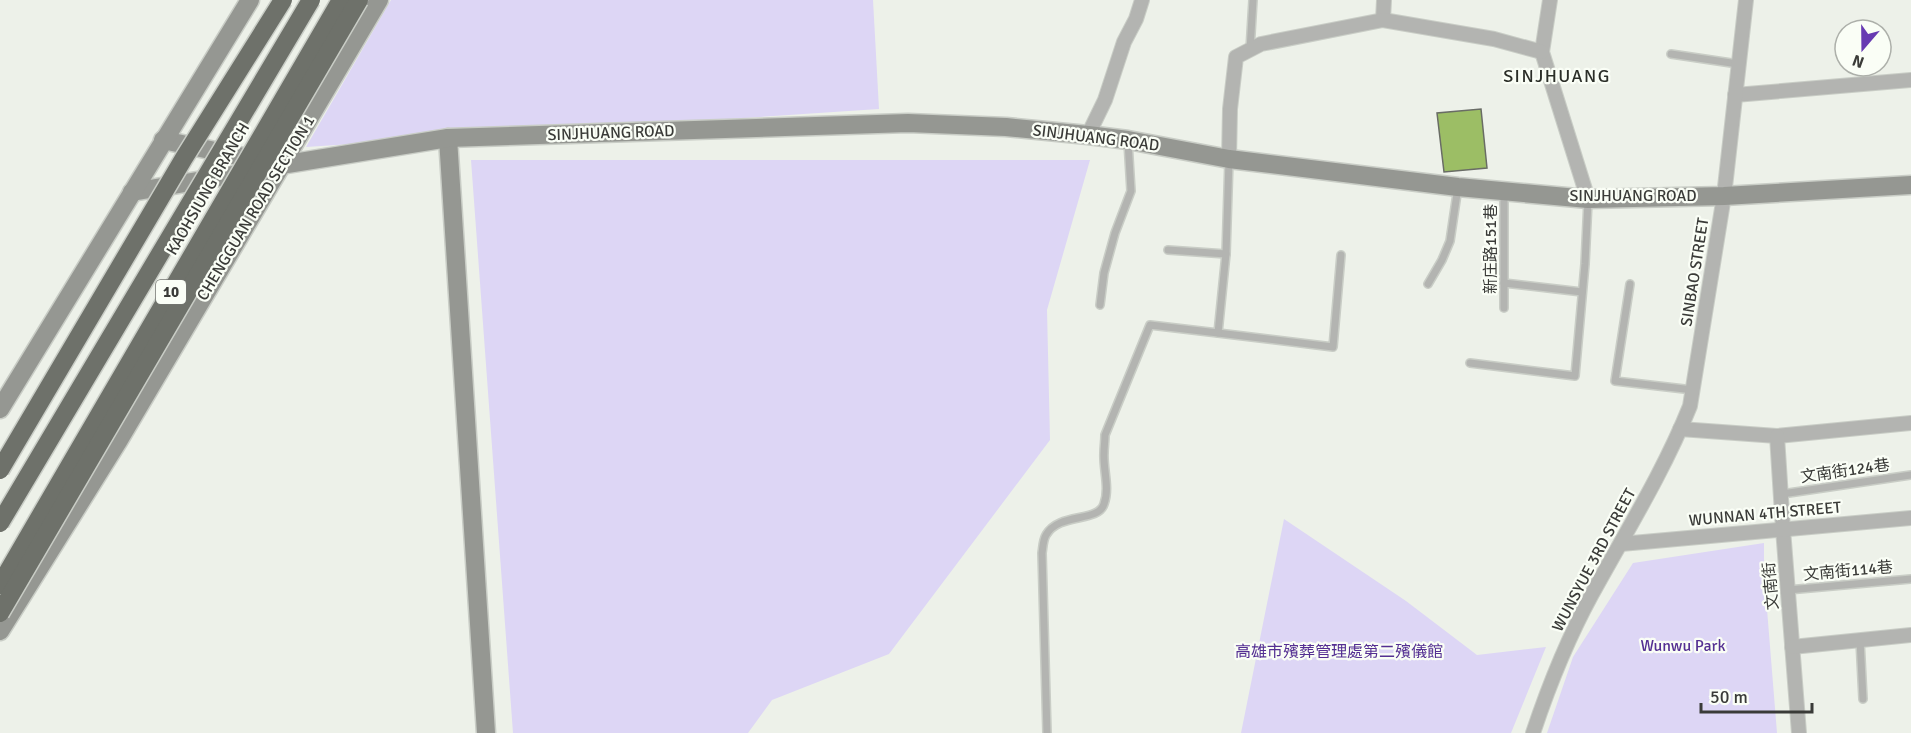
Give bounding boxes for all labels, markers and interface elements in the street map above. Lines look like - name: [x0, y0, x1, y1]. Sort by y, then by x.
- north arrow: [1833, 18, 1893, 78]
- text: N: [1850, 50, 1867, 72]
- district label: SINJHUANG: [1503, 65, 1611, 87]
- street label: CHENGGUAN ROAD SECTION 1: [193, 112, 319, 304]
- street label: KAOHSIUNG BRANCH: [162, 119, 254, 259]
- street label: SINJHUANG ROAD: [1032, 120, 1160, 156]
- street label: SINJHUANG ROAD: [547, 121, 675, 145]
- street label: SINJHUANG ROAD: [1569, 186, 1697, 206]
- street label: 新庄路151巷: [1481, 204, 1501, 294]
- street label: SINBAO STREET: [1677, 216, 1713, 328]
- road number: 10: [156, 280, 186, 304]
- street label: 文南街124巷: [1799, 455, 1891, 487]
- street label: WUNSYUE 3RD STREET: [1548, 485, 1640, 635]
- street label: WUNNAN 4TH STREET: [1688, 497, 1842, 531]
- street label: 文南街114巷: [1802, 557, 1894, 585]
- street label: 文南街: [1759, 561, 1783, 611]
- park label: Wunwu Park: [1641, 636, 1725, 656]
- park label: 高雄市殯葬管理處第二殯儀館: [1235, 642, 1443, 662]
- scale bar: [1701, 676, 1812, 714]
- text: 50 m: [1710, 686, 1748, 708]

